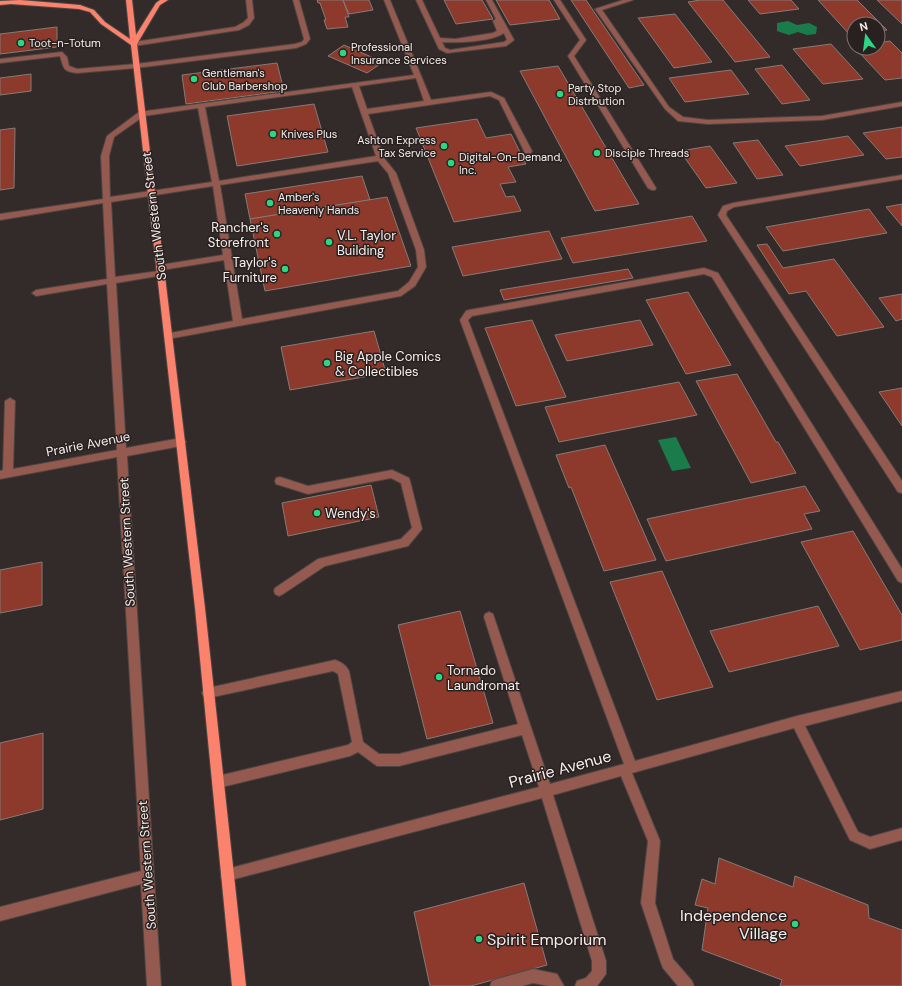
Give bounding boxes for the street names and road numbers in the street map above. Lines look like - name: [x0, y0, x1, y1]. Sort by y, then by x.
- street label: South Western Street: [138, 151, 170, 281]
- street label: Prairie Avenue: [44, 427, 132, 461]
- street label: South Western Street: [115, 477, 139, 607]
- street label: Prairie Avenue: [506, 745, 614, 793]
- street label: South Western Street: [134, 800, 160, 930]

